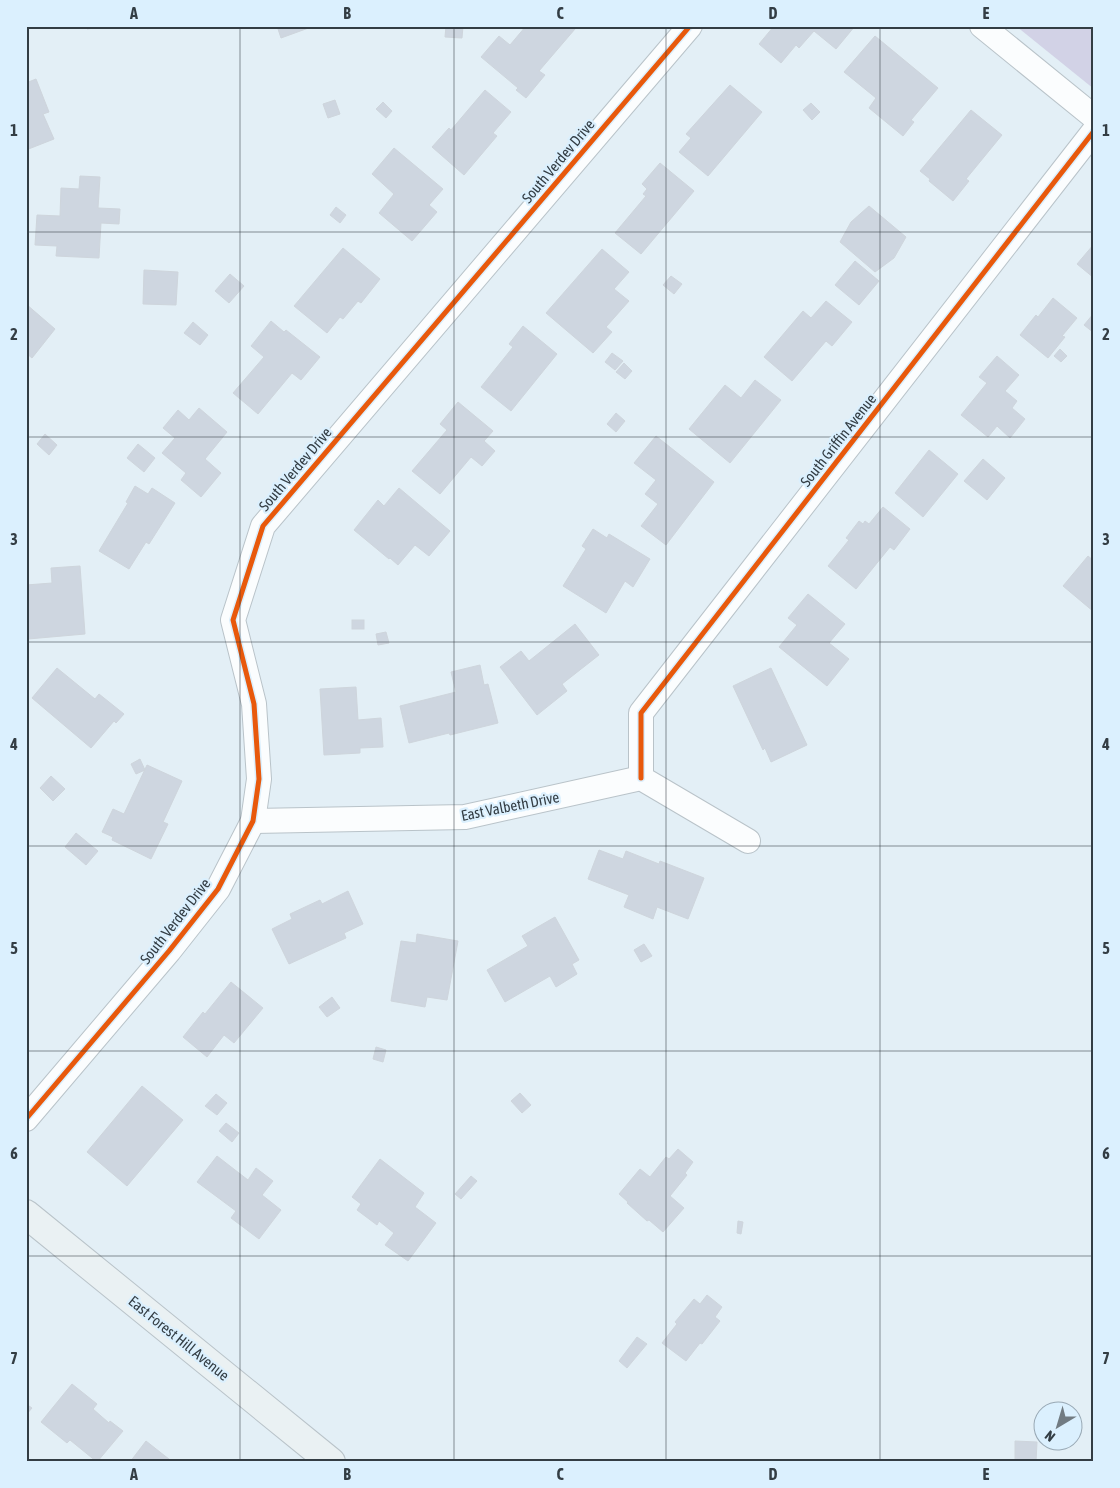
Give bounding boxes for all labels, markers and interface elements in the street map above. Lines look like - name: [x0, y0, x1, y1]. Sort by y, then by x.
- text: A: [129, 4, 138, 22]
- text: B: [343, 4, 351, 22]
- text: C: [556, 4, 564, 22]
- text: D: [769, 4, 778, 22]
- text: E: [983, 4, 990, 22]
- street label: South Verdev Drive: [518, 116, 598, 206]
- text: 1: [10, 121, 18, 139]
- text: 1: [1102, 121, 1110, 139]
- text: 2: [10, 325, 18, 343]
- text: 2: [1102, 325, 1110, 343]
- street label: South Griffin Avenue: [797, 390, 879, 490]
- street label: South Verdev Drive: [255, 424, 335, 514]
- text: 3: [10, 530, 18, 548]
- text: 3: [1102, 530, 1110, 548]
- text: 4: [9, 735, 18, 753]
- text: 4: [1101, 735, 1110, 753]
- street label: East Valbeth Drive: [460, 788, 561, 824]
- street label: South Verdev Drive: [136, 875, 214, 967]
- text: 5: [10, 939, 18, 957]
- text: 5: [1102, 939, 1110, 957]
- text: 6: [10, 1144, 18, 1162]
- text: 6: [1102, 1144, 1110, 1162]
- street label: East Forest Hill Avenue: [125, 1292, 233, 1384]
- text: 7: [10, 1349, 18, 1367]
- text: 7: [1102, 1349, 1110, 1367]
- north arrow: [1032, 1400, 1082, 1450]
- text: N: [1042, 1427, 1058, 1445]
- text: A: [129, 1465, 138, 1483]
- text: B: [343, 1465, 351, 1483]
- text: C: [556, 1465, 564, 1483]
- text: D: [769, 1465, 778, 1483]
- text: E: [983, 1465, 990, 1483]

